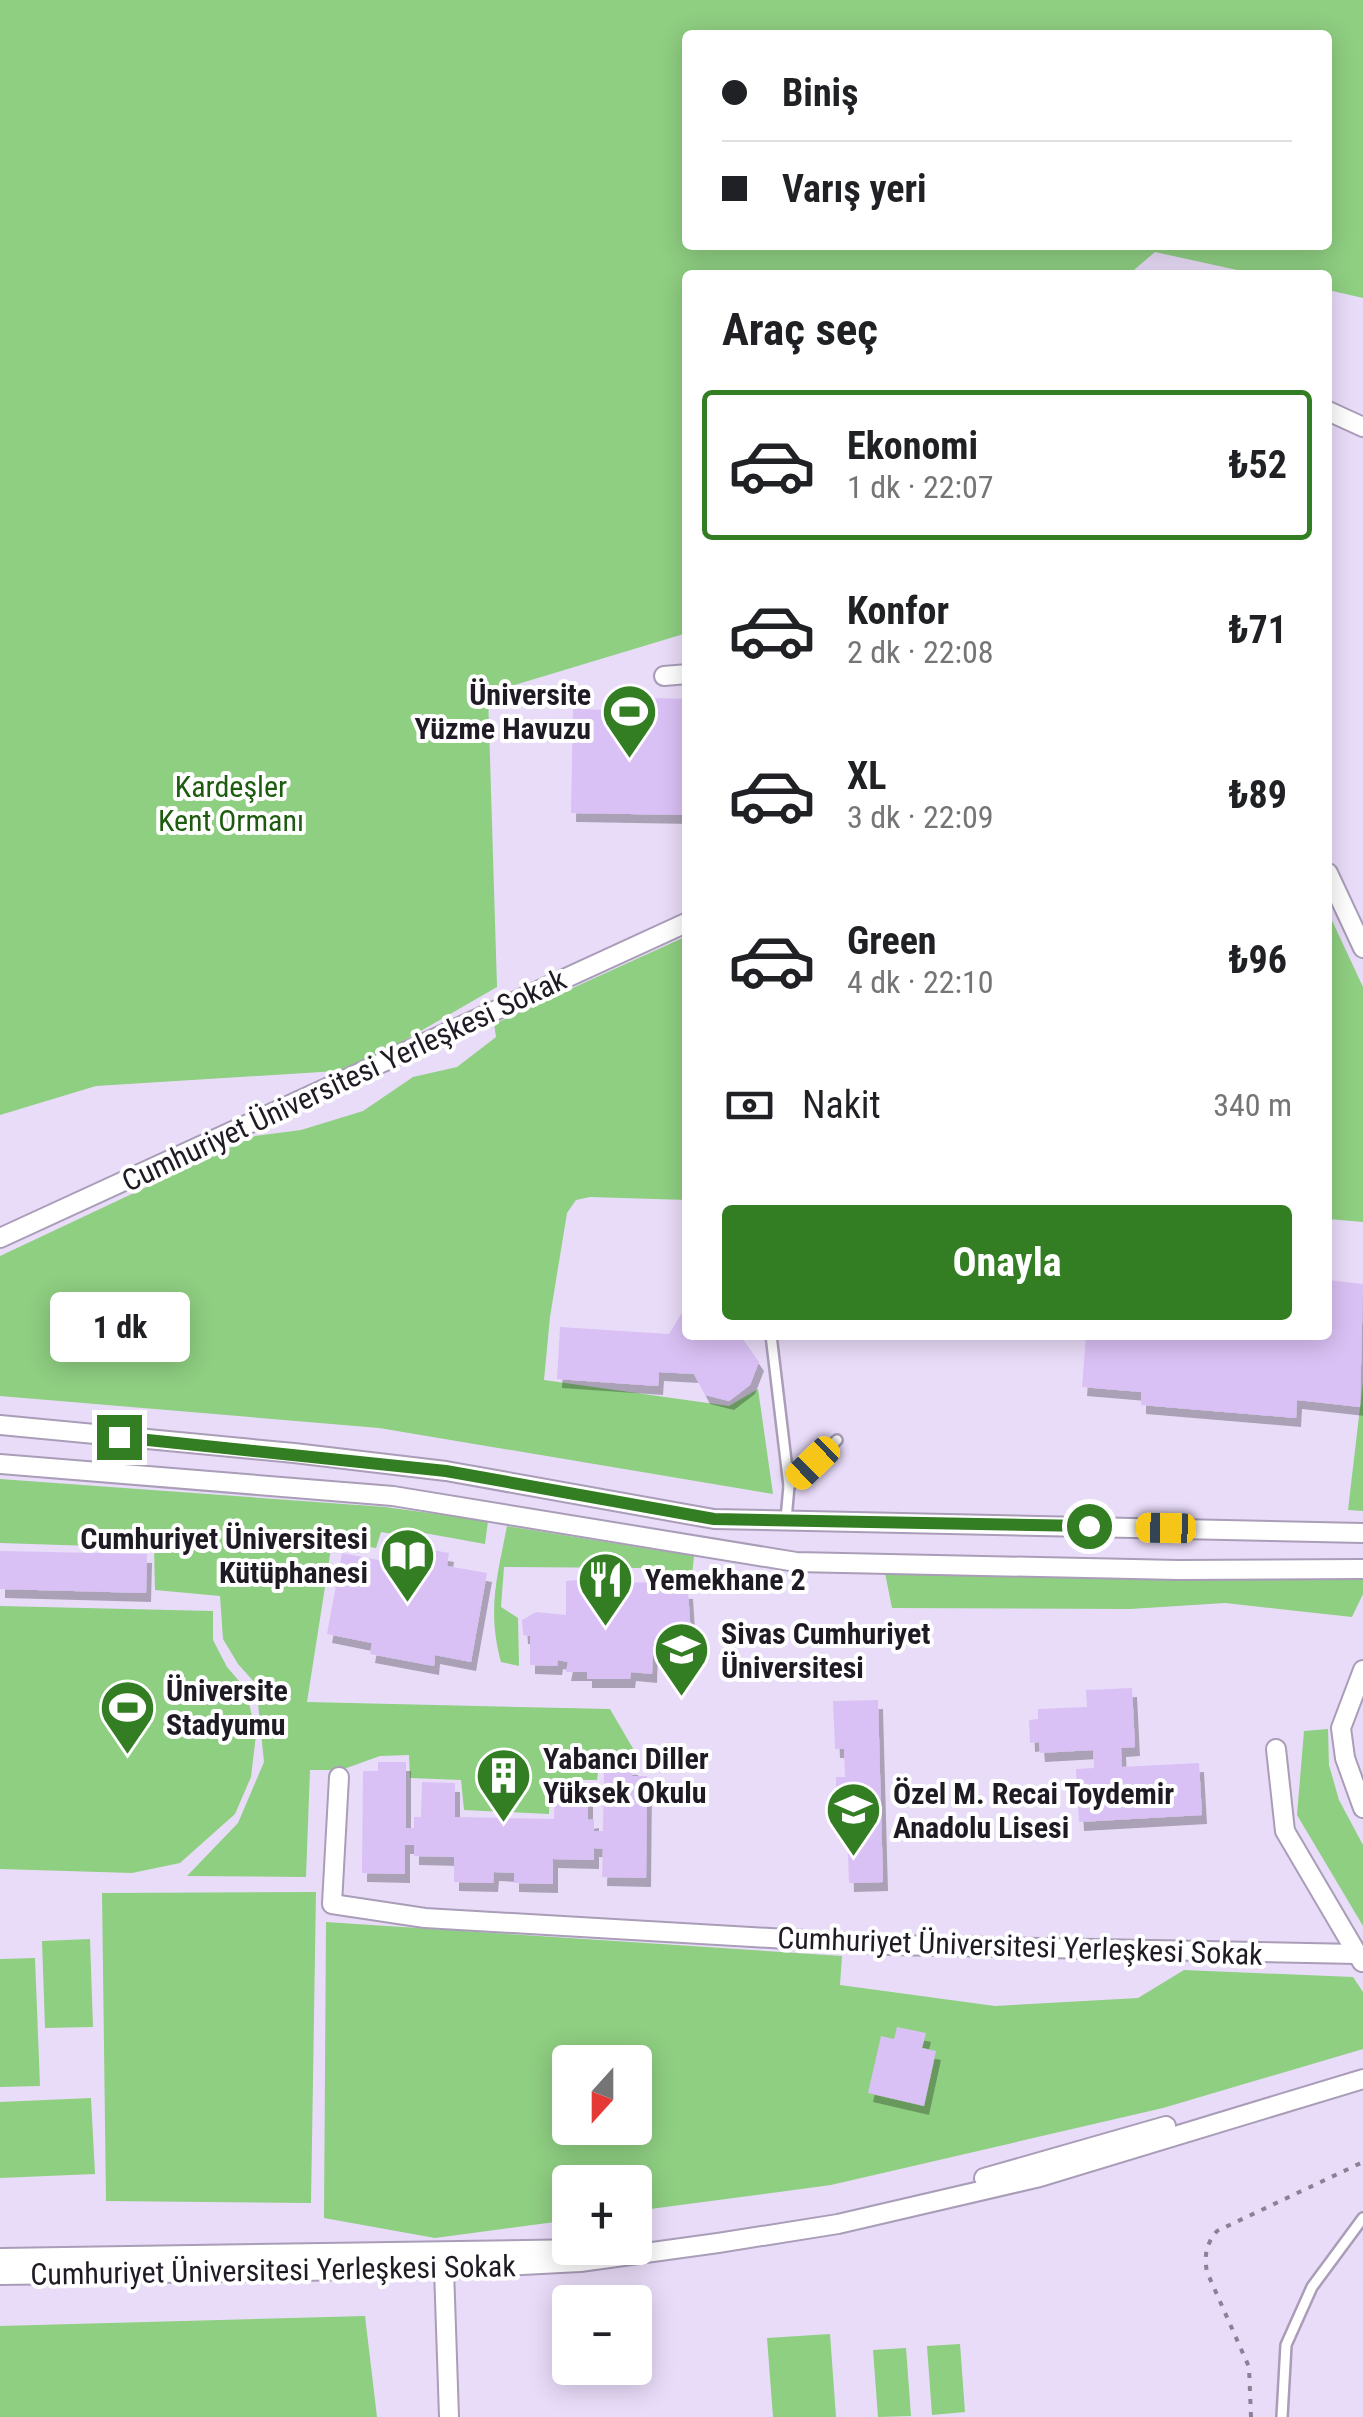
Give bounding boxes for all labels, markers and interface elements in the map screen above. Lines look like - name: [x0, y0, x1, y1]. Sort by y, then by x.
- text: Biniş: [782, 71, 858, 115]
- text: Varış yeri: [782, 167, 927, 211]
- text: Araç seç: [722, 303, 878, 356]
- icon: car: [727, 420, 817, 510]
- text: Ekonomi: [847, 424, 978, 468]
- text: ₺52: [1228, 443, 1287, 487]
- text: 1 dk · 22:07: [847, 468, 994, 506]
- icon: car: [727, 585, 817, 675]
- text: Konfor: [847, 589, 949, 633]
- text: ₺71: [1228, 608, 1287, 652]
- text: 2 dk · 22:08: [847, 633, 994, 671]
- place label: Üniversite Yüzme Havuzu: [415, 677, 591, 746]
- sports icon: Üniversite Yüzme Havuzu: [600, 681, 660, 760]
- icon: car: [727, 750, 817, 840]
- text: XL: [847, 754, 886, 798]
- park label: Kardeşler Kent Ormanı: [158, 769, 304, 838]
- text: ₺89: [1228, 773, 1287, 817]
- text: 3 dk · 22:09: [847, 798, 994, 836]
- icon: car: [727, 915, 817, 1005]
- text: Green: [847, 919, 937, 963]
- text: ₺96: [1228, 938, 1287, 982]
- street label: Cumhuriyet Üniversitesi Yerleşkesi Sokak: [117, 961, 572, 1198]
- text: 4 dk · 22:10: [847, 963, 994, 1001]
- icon: cash: [722, 1078, 777, 1133]
- text: Nakit: [802, 1083, 881, 1127]
- text: 340 m: [1213, 1086, 1292, 1124]
- button: Onayla: [722, 1205, 1292, 1320]
- callout: 1 dk: [49, 1292, 189, 1362]
- text: 1 dk: [93, 1308, 147, 1346]
- route end: [97, 1415, 142, 1460]
- car: [781, 1431, 845, 1495]
- route start: [1067, 1504, 1112, 1549]
- car: [1136, 1512, 1196, 1544]
- place label: Cumhuriyet Üniversitesi Kütüphanesi: [80, 1521, 368, 1590]
- library icon: Cumhuriyet Üniversitesi Kütüphanesi: [377, 1525, 437, 1604]
- restaurant icon: Yemekhane 2: [576, 1549, 636, 1628]
- place label: Yemekhane 2: [645, 1562, 806, 1597]
- place label: Sivas Cumhuriyet Üniversitesi: [721, 1616, 931, 1685]
- school or university icon: Sivas Cumhuriyet Üniversitesi: [652, 1620, 712, 1699]
- place label: Üniversite Stadyumu: [166, 1673, 288, 1742]
- sports icon: Üniversite Stadyumu: [97, 1677, 157, 1756]
- place label: Yabancı Diller Yüksek Okulu: [543, 1741, 709, 1810]
- building icon: Yabancı Diller Yüksek Okulu: [474, 1745, 534, 1824]
- place label: Özel M. Recai Toydemir Anadolu Lisesi: [893, 1776, 1174, 1845]
- school or university icon: Özel M. Recai Toydemir Anadolu Lisesi: [824, 1780, 884, 1859]
- street label: Cumhuriyet Üniversitesi Yerleşkesi Sokak: [777, 1920, 1264, 1972]
- north arrow: [552, 2045, 652, 2145]
- map controls: [552, 2045, 652, 2385]
- button: +: [552, 2165, 652, 2265]
- street label: Cumhuriyet Üniversitesi Yerleşkesi Sokak: [30, 2248, 517, 2292]
- button: −: [552, 2285, 652, 2385]

